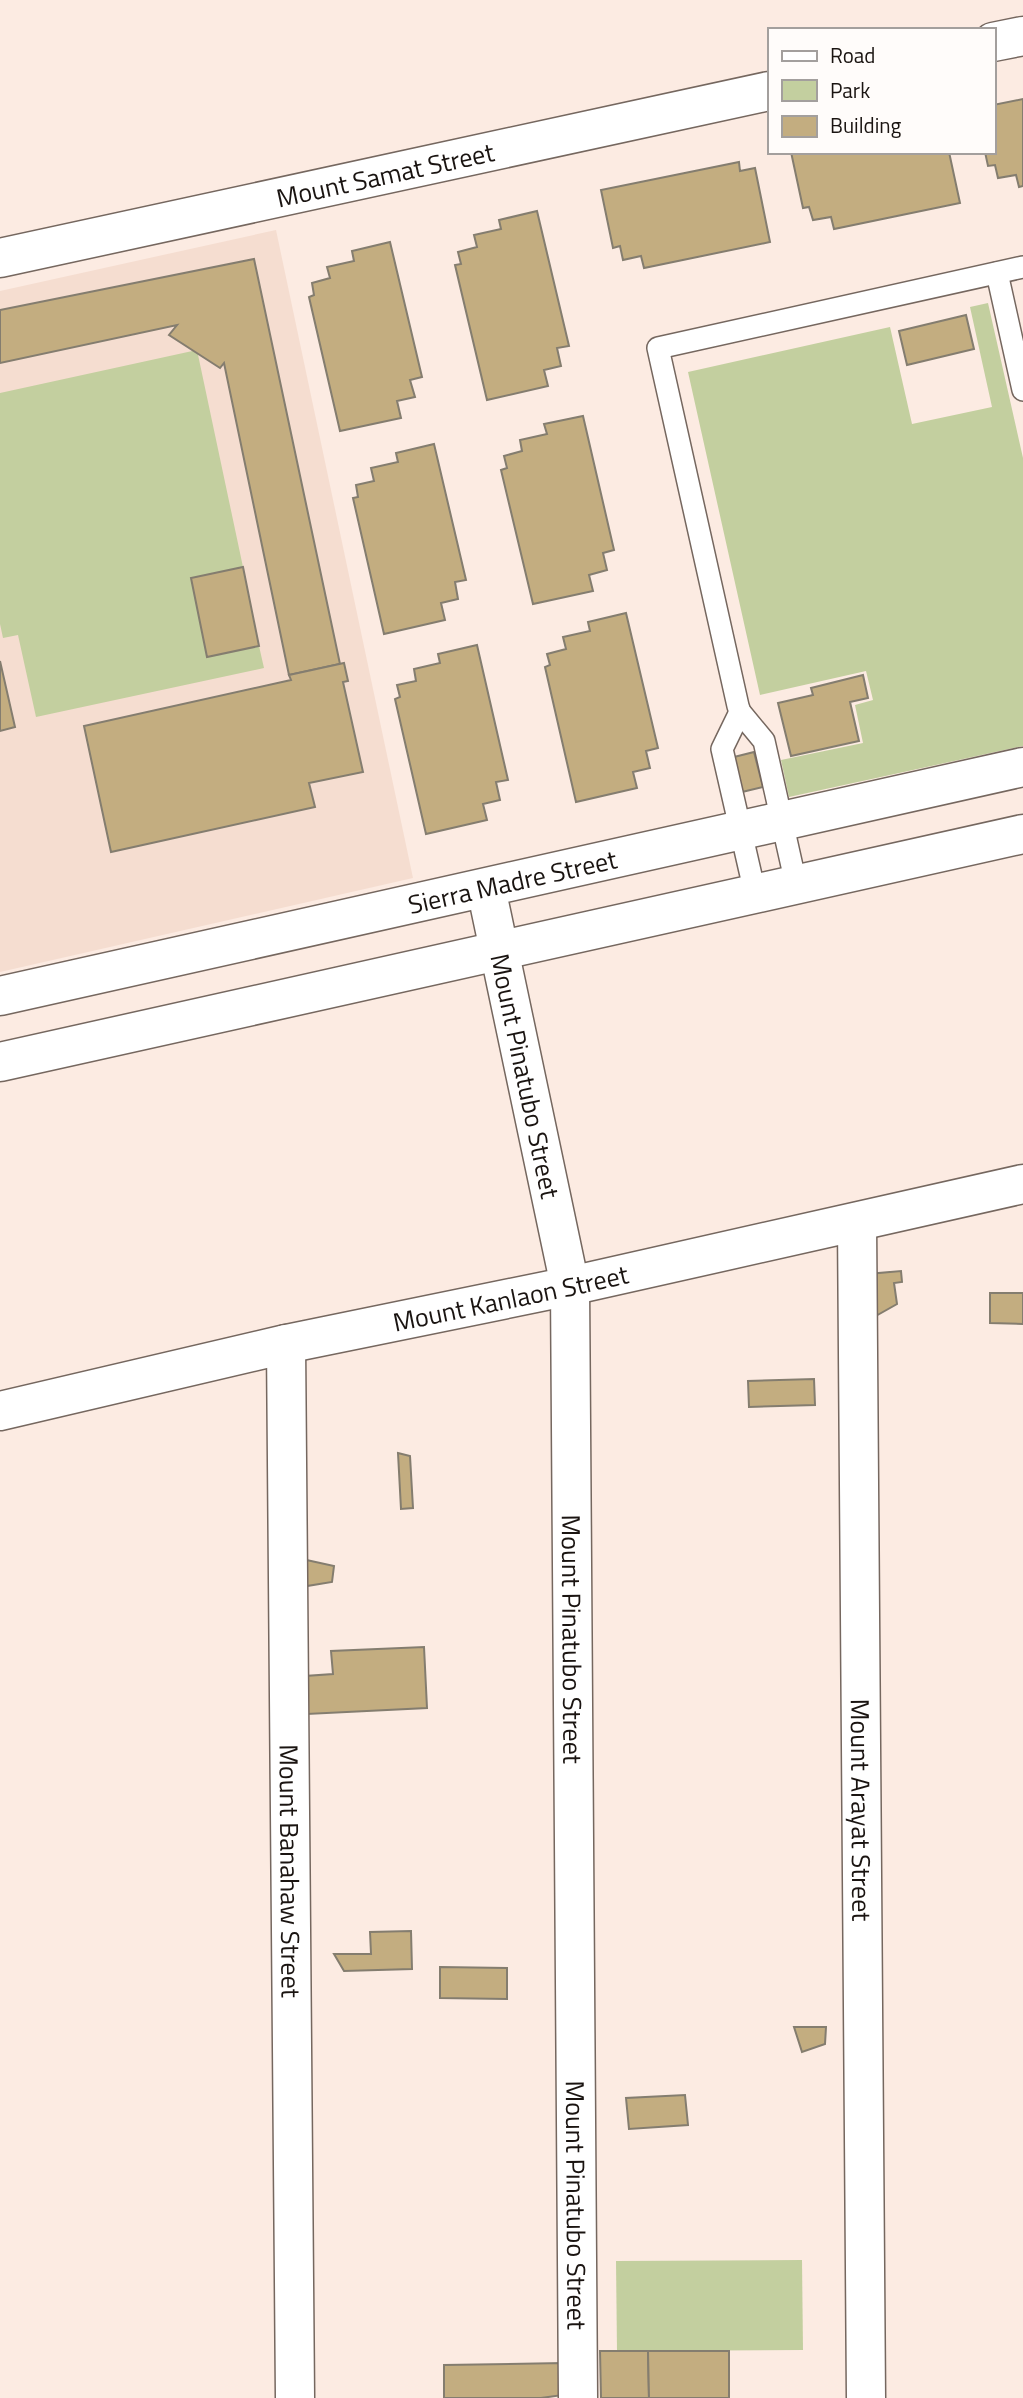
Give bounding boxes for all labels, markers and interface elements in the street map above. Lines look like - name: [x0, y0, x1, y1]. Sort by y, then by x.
- legend: [768, 28, 995, 154]
- text: Road: [830, 39, 875, 71]
- text: Park: [830, 74, 870, 106]
- text: Building: [830, 109, 902, 141]
- street label: Mount Samat Street: [272, 132, 498, 217]
- street label: Sierra Madre Street: [404, 839, 621, 924]
- street label: Mount Pinatubo Street: [481, 950, 570, 1202]
- street label: Mount Kanlaon Street: [389, 1254, 632, 1341]
- street label: Mount Pinatubo Street: [552, 1514, 593, 1764]
- street label: Mount Arayat Street: [841, 1698, 882, 1922]
- street label: Mount Banahaw Street: [270, 1744, 311, 1998]
- street label: Mount Pinatubo Street: [556, 2080, 597, 2330]

